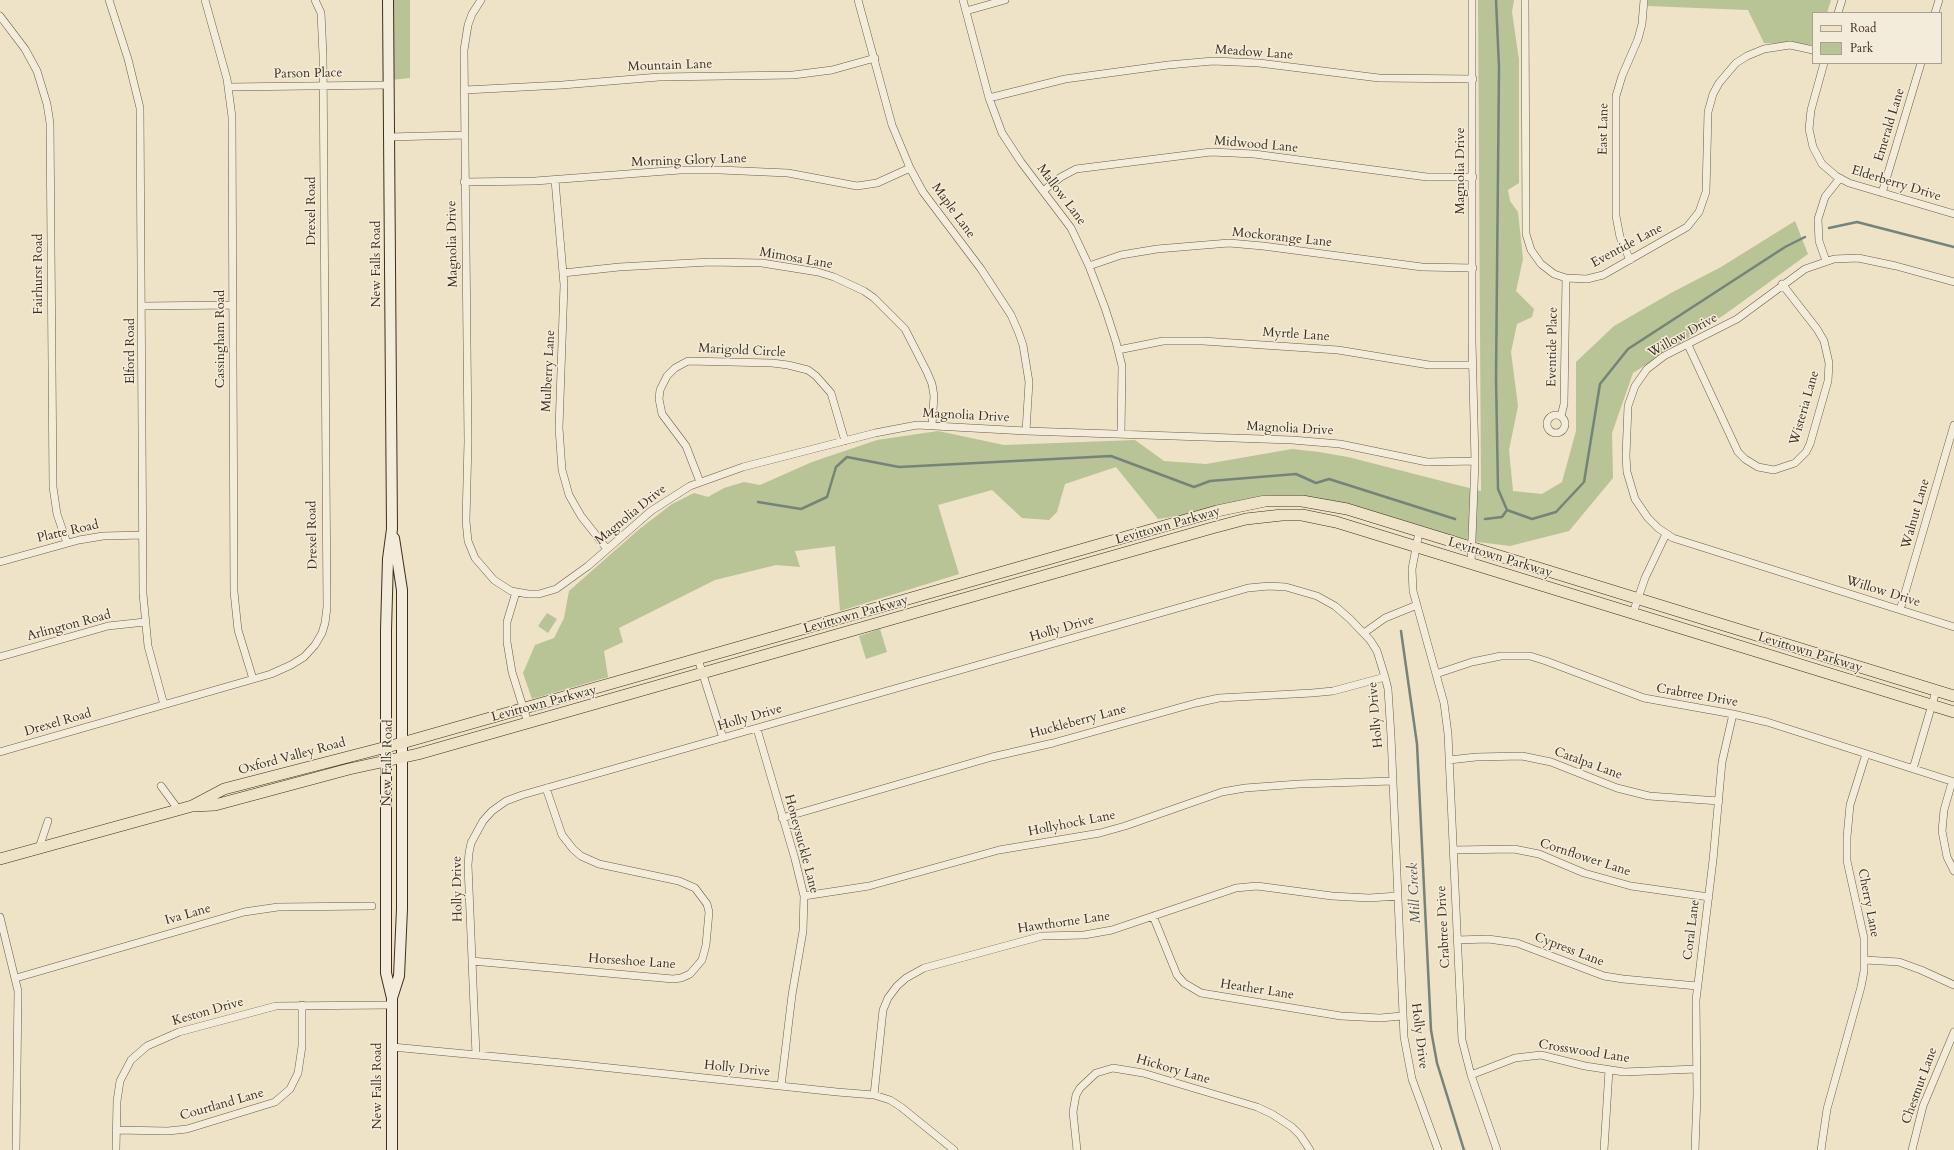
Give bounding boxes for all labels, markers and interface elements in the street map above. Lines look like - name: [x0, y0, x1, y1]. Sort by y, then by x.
- legend: [1812, 12, 1942, 64]
- text: Road: [1850, 20, 1876, 36]
- text: Park: [1850, 40, 1873, 56]
- street label: Meadow Lane: [1214, 42, 1294, 64]
- street label: Mountain Lane: [627, 57, 713, 75]
- street label: Parson Place: [273, 66, 343, 82]
- street label: Emerald Lane: [1871, 86, 1909, 164]
- street label: East Lane: [1596, 103, 1612, 155]
- street label: Magnolia Drive: [1453, 127, 1469, 215]
- street label: Midwood Lane: [1213, 134, 1299, 156]
- street label: Morning Glory Lane: [631, 151, 747, 171]
- street label: Mallow Lane: [1033, 161, 1089, 229]
- street label: Elderberry Drive: [1849, 163, 1943, 205]
- street label: Drexel Road: [304, 177, 320, 245]
- street label: Maple Lane: [928, 180, 978, 242]
- street label: Magnolia Drive: [444, 200, 462, 288]
- street label: New Falls Road: [369, 221, 385, 307]
- street label: Eventide Lane: [1589, 221, 1665, 271]
- street label: Mockorange Lane: [1231, 225, 1333, 251]
- street label: Fairhurst Road: [31, 234, 47, 314]
- street label: Mimosa Lane: [758, 245, 834, 273]
- street label: Cassingham Road: [213, 290, 229, 388]
- street label: Eventide Place: [1544, 307, 1562, 387]
- street label: Willow Drive: [1646, 311, 1720, 361]
- street label: Elford Road: [123, 318, 139, 384]
- street label: Myrtle Lane: [1262, 325, 1330, 345]
- street label: Mulberry Lane: [539, 330, 559, 412]
- street label: Marigold Circle: [698, 341, 786, 361]
- street label: Wisteria Lane: [1787, 369, 1823, 447]
- street label: Magnolia Drive: [922, 406, 1010, 426]
- street label: Magnolia Drive: [1246, 419, 1334, 439]
- street label: Walnut Lane: [1899, 477, 1933, 551]
- street label: Magnolia Drive: [592, 482, 670, 548]
- street label: Drexel Road: [305, 500, 321, 570]
- street label: Levittown Parkway: [1114, 504, 1222, 548]
- street label: Platte Road: [36, 517, 100, 547]
- street label: Levittown Parkway: [1446, 535, 1554, 581]
- street label: Willow Drive: [1844, 573, 1922, 611]
- street label: Levittown Parkway: [802, 593, 910, 637]
- street label: Arlington Road: [25, 607, 113, 645]
- street label: Holly Drive: [1028, 612, 1096, 646]
- street label: Levittown Parkway: [1756, 630, 1864, 676]
- street label: Holly Drive: [1365, 681, 1387, 749]
- street label: Crabtree Drive: [1655, 681, 1739, 711]
- street label: Levittown Parkway: [490, 682, 598, 726]
- street label: Holly Drive: [716, 701, 784, 735]
- street label: Huckleberry Lane: [1028, 702, 1128, 742]
- street label: Drexel Road: [23, 706, 93, 740]
- street label: New Falls Road: [379, 719, 397, 807]
- street label: Oxford Valley Road: [237, 735, 347, 779]
- street label: Catalpa Lane: [1552, 744, 1624, 784]
- street label: Honeysuckle Lane: [780, 793, 822, 895]
- street label: Hollyhock Lane: [1027, 808, 1117, 840]
- street label: Cornflower Lane: [1537, 836, 1633, 880]
- street label: Holly Drive: [450, 856, 466, 922]
- water label: Mill Creek: [1405, 862, 1425, 924]
- street label: Cherry Lane: [1854, 867, 1882, 939]
- street label: Crabtree Drive: [1434, 885, 1454, 969]
- street label: Coral Lane: [1681, 899, 1703, 961]
- street label: Iva Lane: [163, 901, 213, 929]
- street label: Hawthorne Lane: [1017, 909, 1111, 937]
- street label: Cypress Lane: [1532, 930, 1606, 970]
- street label: Horseshoe Lane: [588, 951, 676, 973]
- street label: Heather Lane: [1219, 976, 1295, 1004]
- street label: Keston Drive: [171, 994, 245, 1030]
- street label: Holly Drive: [1407, 1002, 1431, 1070]
- street label: Crosswood Lane: [1537, 1037, 1631, 1067]
- street label: New Falls Road: [370, 1043, 386, 1129]
- street label: Chestnut Lane: [1899, 1046, 1941, 1126]
- street label: Hickory Lane: [1134, 1052, 1212, 1088]
- street label: Holly Drive: [703, 1058, 771, 1080]
- street label: Courtland Lane: [178, 1086, 266, 1124]

